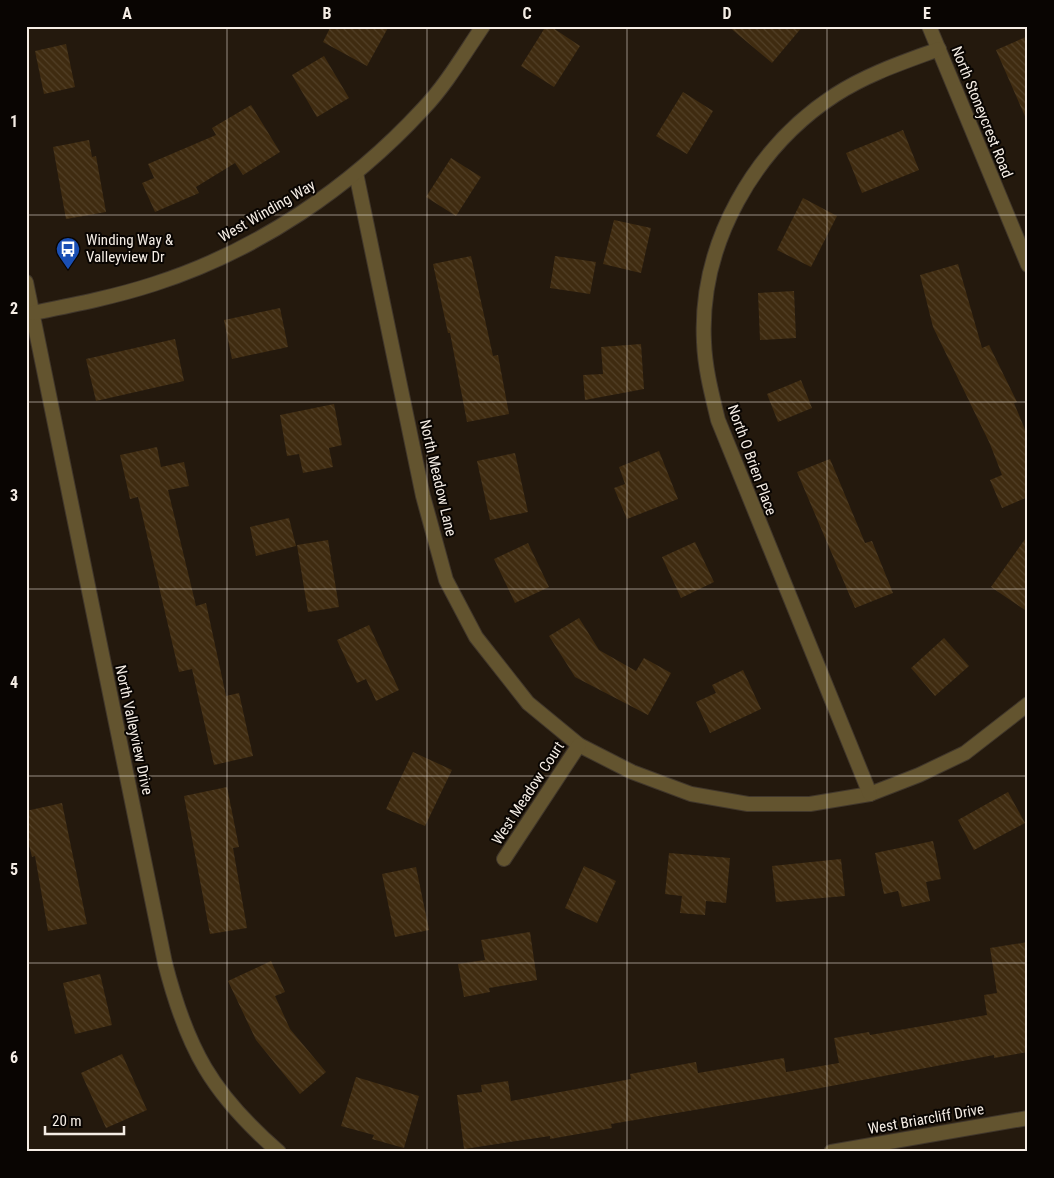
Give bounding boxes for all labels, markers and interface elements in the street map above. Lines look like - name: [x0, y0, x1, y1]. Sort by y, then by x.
- text: A: [122, 4, 132, 23]
- text: B: [323, 4, 332, 23]
- text: C: [522, 4, 532, 23]
- text: D: [722, 4, 732, 23]
- text: E: [923, 4, 931, 23]
- street label: North Stoneycrest Road: [947, 44, 1017, 180]
- text: 1: [10, 112, 18, 131]
- street label: West Winding Way: [215, 176, 319, 246]
- place label: Winding Way & Valleyview Dr: [86, 231, 174, 266]
- bus stop icon: Winding Way & Valleyview Dr: [55, 236, 81, 270]
- text: 2: [10, 299, 18, 318]
- street label: North O Brien Place: [724, 402, 780, 518]
- street label: North Meadow Lane: [416, 418, 460, 538]
- text: 3: [10, 486, 18, 505]
- street label: North Valleyview Drive: [111, 663, 157, 797]
- text: 4: [10, 673, 18, 692]
- street label: West Meadow Court: [488, 738, 568, 848]
- text: 5: [10, 860, 18, 879]
- text: 6: [10, 1048, 18, 1067]
- street label: West Briarcliff Drive: [867, 1100, 985, 1138]
- scale bar: [45, 1103, 124, 1135]
- text: 20 m: [52, 1112, 82, 1130]

